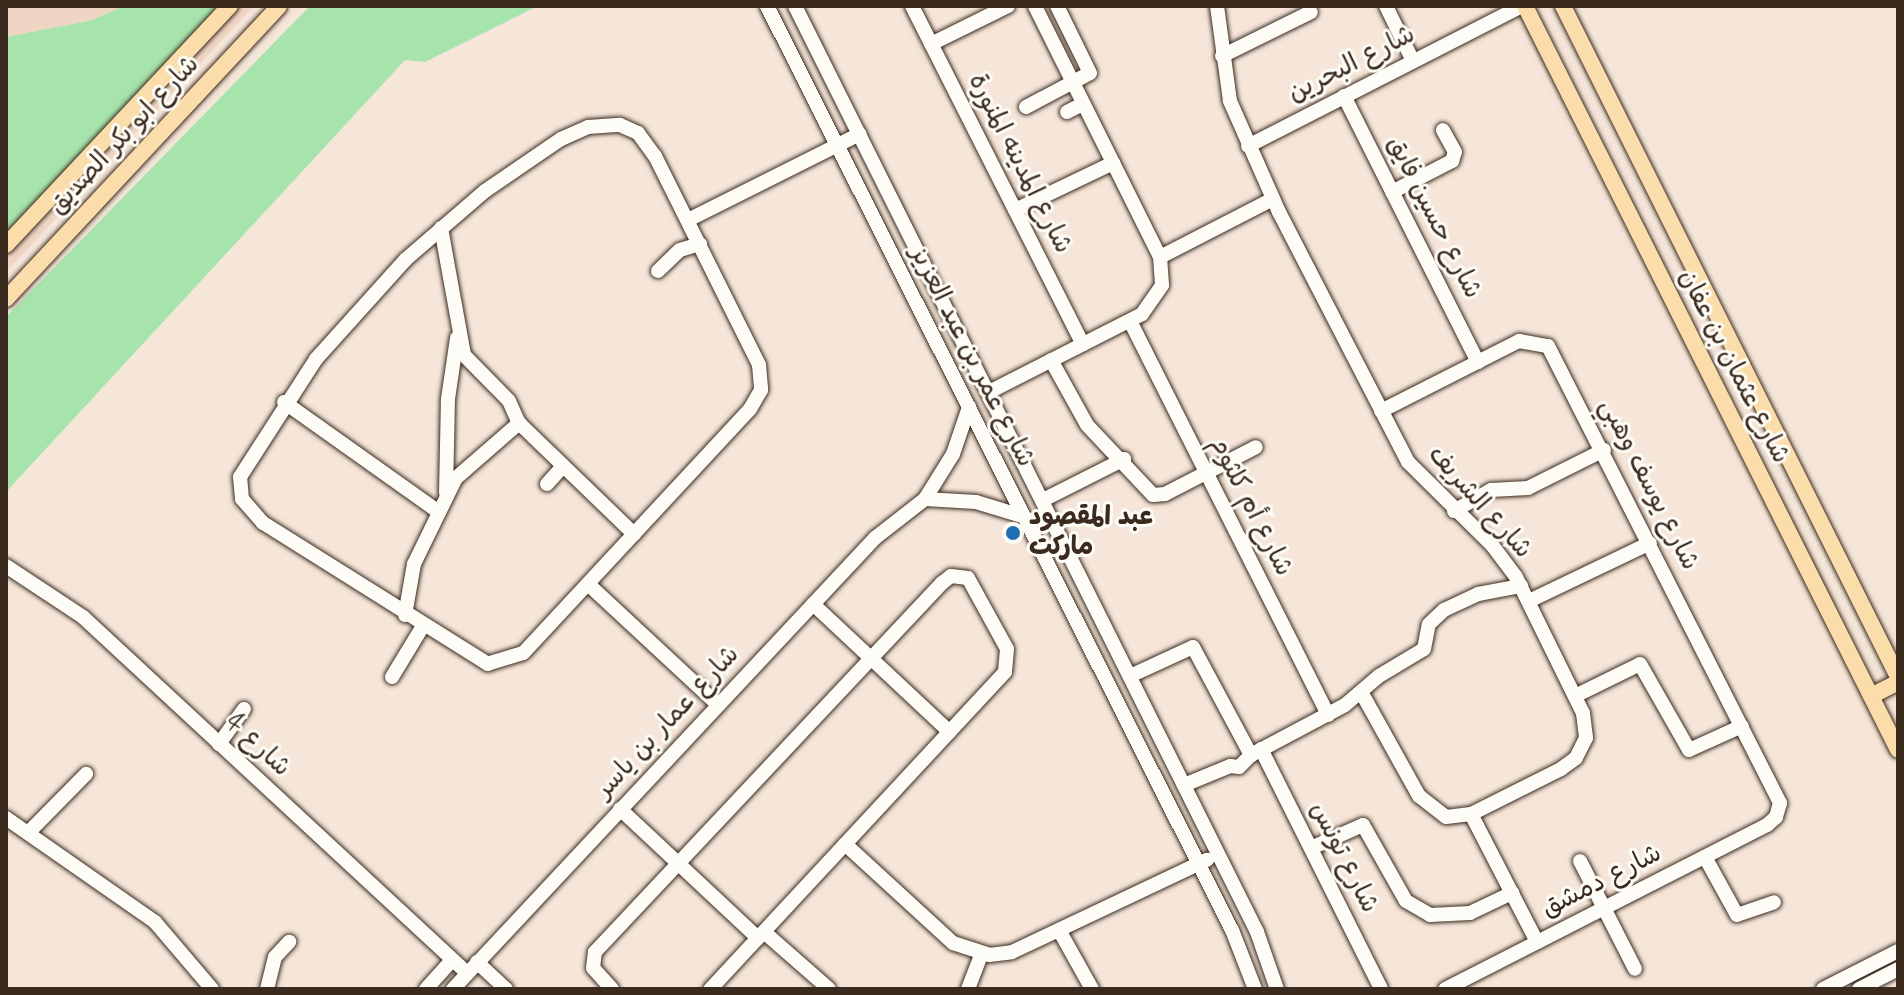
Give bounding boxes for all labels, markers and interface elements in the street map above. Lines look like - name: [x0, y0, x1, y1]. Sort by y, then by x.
- street label: شارع البحرين: [1283, 20, 1421, 110]
- street label: شارع ابو بكر الصديق: [43, 50, 207, 222]
- street label: شارع المدينه المنورة: [960, 69, 1078, 259]
- street label: شارع حسين فايق: [1379, 132, 1487, 304]
- street label: شارع عمر بن عبد العزيز: [902, 241, 1040, 473]
- street label: شارع عثمان بن عفان: [1671, 265, 1795, 469]
- street label: شارع يوسف وهبي: [1591, 394, 1705, 576]
- street label: شارع أم كلثوم: [1202, 432, 1298, 582]
- street label: شارع الشريف: [1420, 440, 1538, 566]
- place label: عبد المقصود ماركت: [1029, 502, 1153, 564]
- marker: عبد المقصود ماركت: [1004, 524, 1022, 542]
- street label: شارع عمار بن ياسر: [589, 640, 747, 806]
- street label: شارع 4: [218, 708, 296, 784]
- street label: شارع تونس: [1302, 797, 1384, 919]
- street label: شارع دمشق: [1537, 838, 1667, 926]

